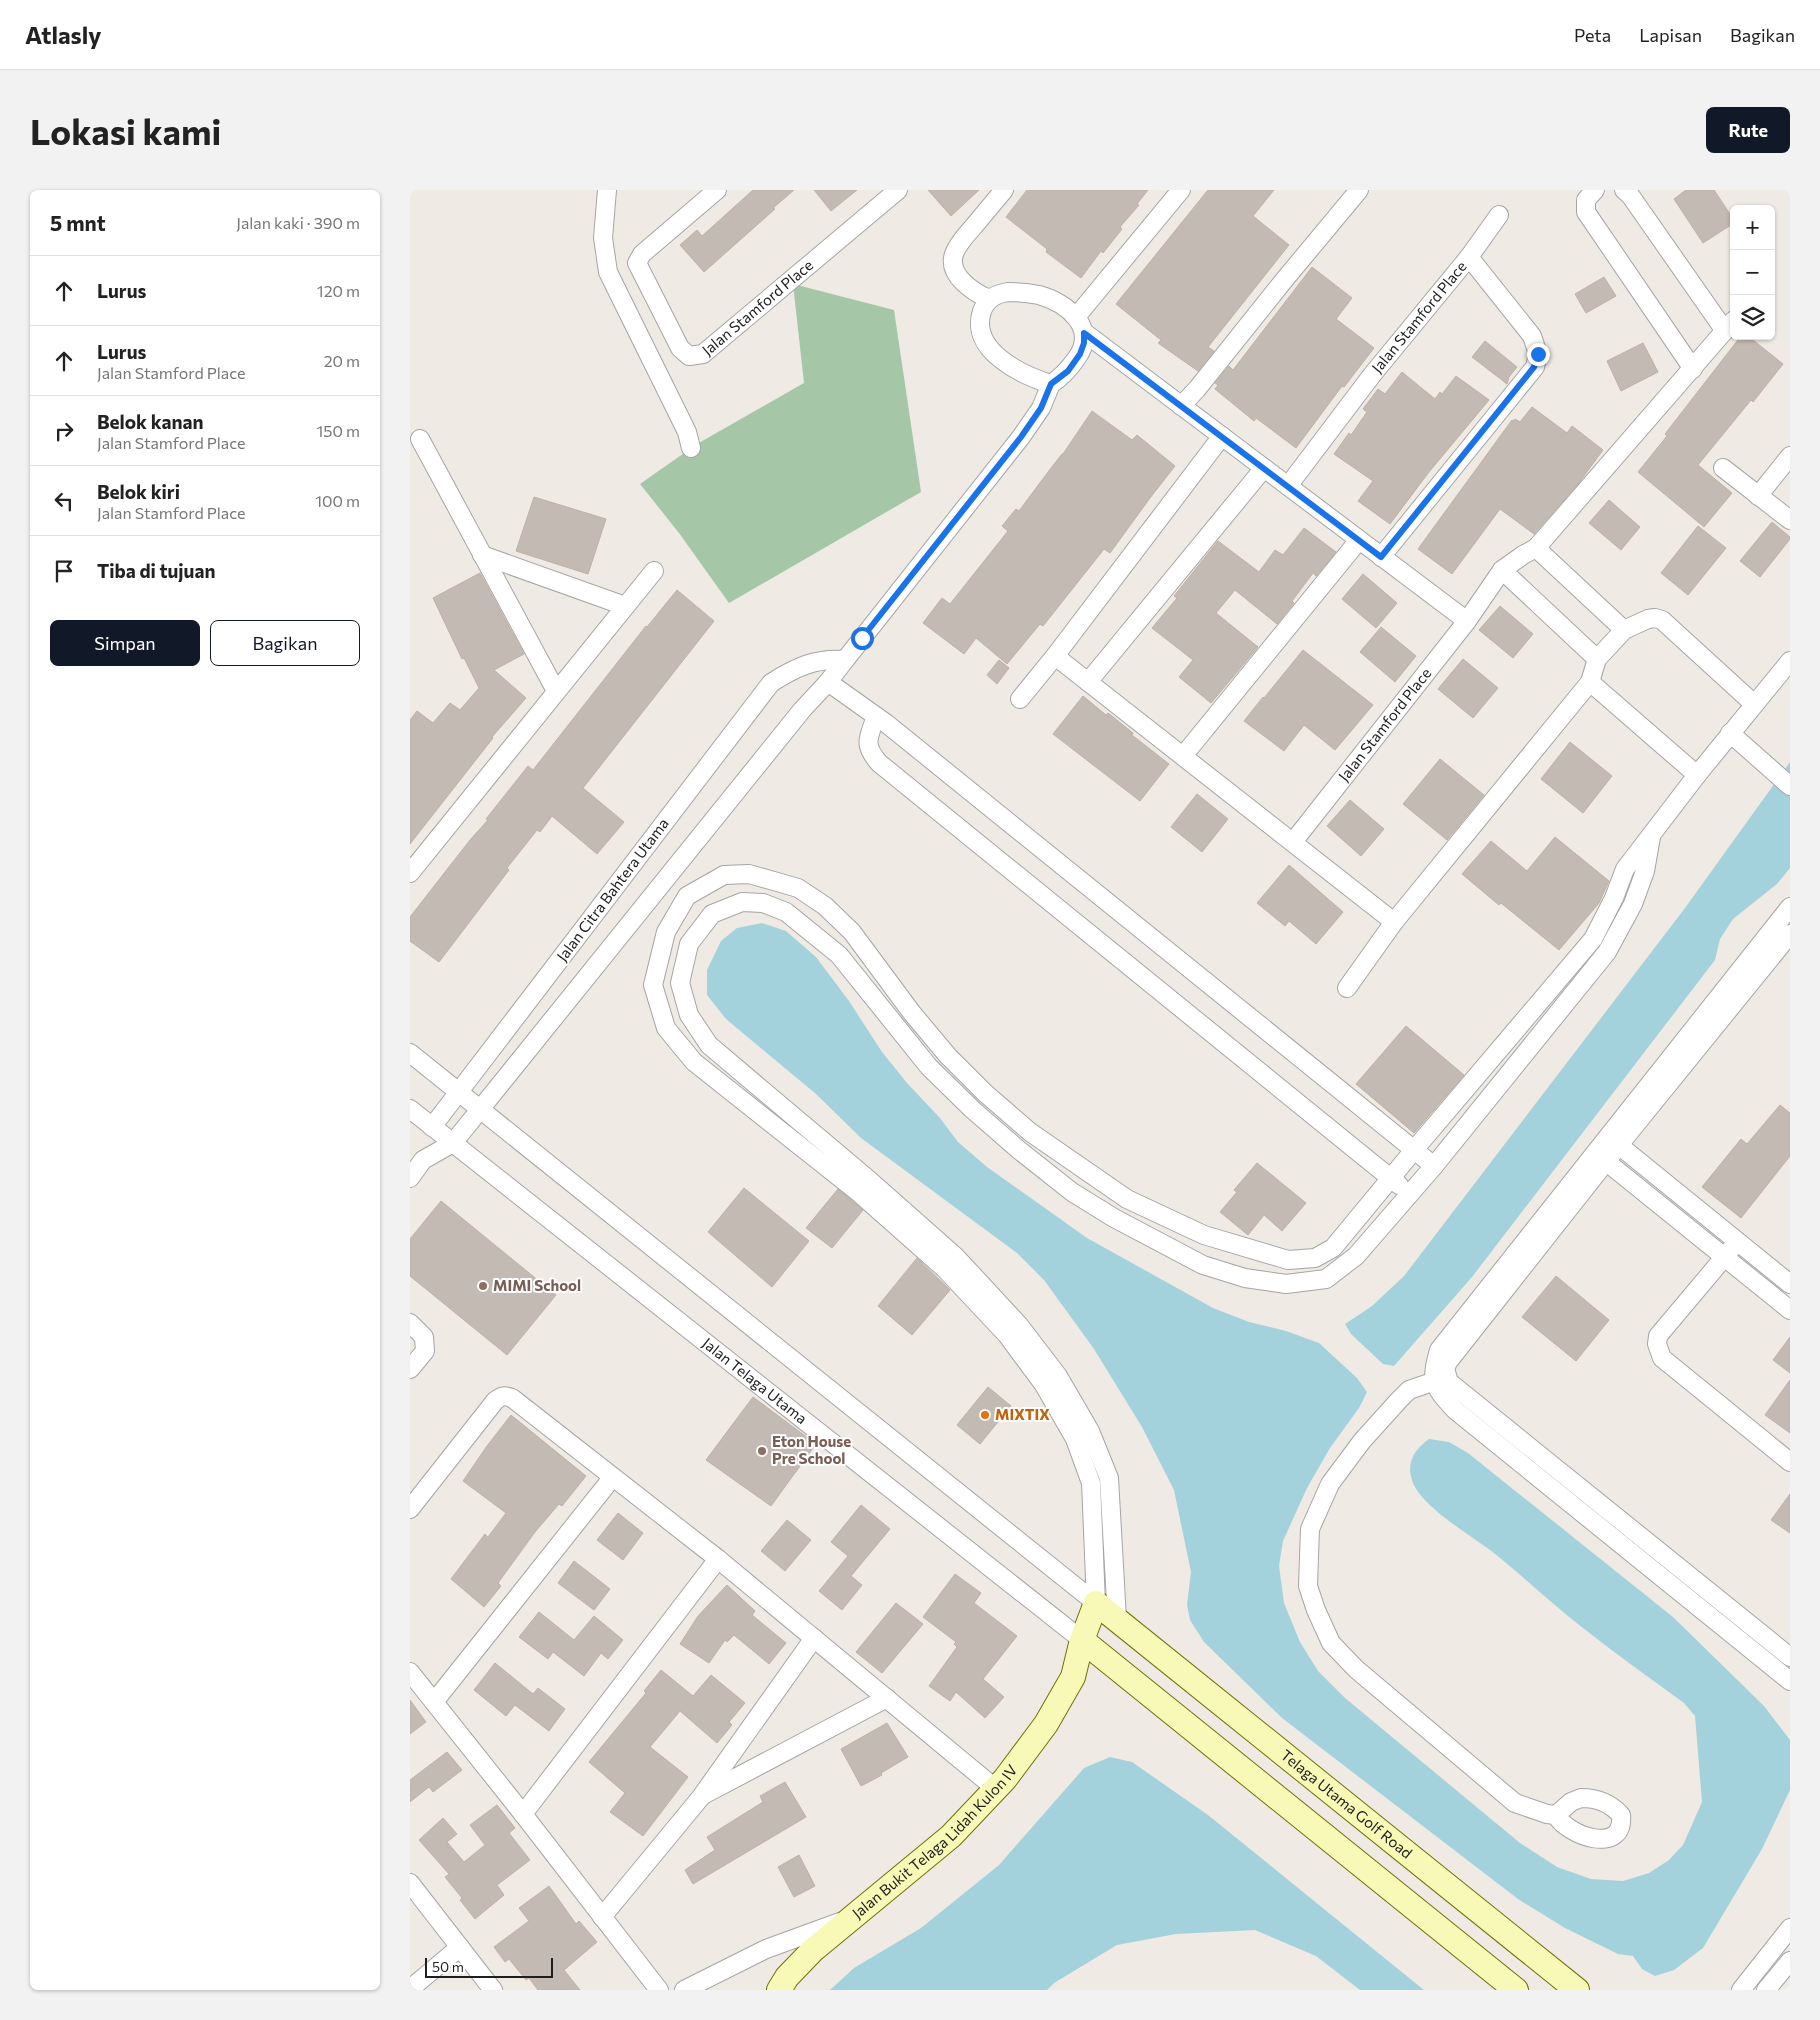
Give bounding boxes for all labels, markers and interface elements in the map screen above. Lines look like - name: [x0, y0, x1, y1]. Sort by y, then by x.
- text: Atlasly: [25, 20, 102, 49]
- text: Peta: [1574, 24, 1611, 46]
- text: Lapisan: [1639, 24, 1702, 46]
- text: Bagikan: [1730, 24, 1795, 46]
- button: Rute: [1706, 107, 1790, 153]
- text: Lokasi kami: [30, 109, 221, 152]
- map controls: [1730, 205, 1775, 340]
- button: +: [1730, 205, 1775, 250]
- text: 5 mnt: [50, 210, 106, 235]
- text: Jalan kaki · 390 m: [236, 213, 360, 232]
- button: −: [1730, 250, 1775, 295]
- street label: Jalan Stamford Place: [698, 255, 816, 359]
- street label: Jalan Stamford Place: [1368, 257, 1470, 376]
- icon: ahead: [50, 277, 78, 305]
- text: Lurus: [97, 279, 146, 302]
- text: 120 m: [317, 281, 360, 300]
- button: layers: [1730, 295, 1775, 340]
- text: Lurus: [97, 340, 146, 363]
- route end: [1527, 343, 1550, 366]
- icon: ahead: [50, 347, 78, 375]
- text: 20 m: [324, 351, 360, 370]
- text: Jalan Stamford Place: [97, 363, 246, 382]
- text: Belok kanan: [97, 410, 204, 433]
- icon: right: [50, 417, 78, 445]
- text: 150 m: [317, 421, 360, 440]
- text: Jalan Stamford Place: [97, 433, 246, 452]
- text: Belok kiri: [97, 480, 180, 503]
- icon: left: [50, 487, 78, 515]
- text: 100 m: [315, 491, 360, 510]
- text: Jalan Stamford Place: [97, 503, 246, 522]
- icon: arrive: [50, 557, 78, 585]
- text: Tiba di tujuan: [97, 559, 215, 582]
- button: Simpan: [50, 620, 200, 666]
- button: Bagikan: [210, 620, 360, 666]
- route start: [851, 627, 874, 650]
- street label: Jalan Stamford Place: [1334, 664, 1435, 785]
- street label: Jalan Citra Bahtera Utama: [552, 814, 672, 965]
- place label: MIMI School: [493, 1276, 581, 1294]
- marker: MIMI School: [477, 1280, 489, 1292]
- street label: Jalan Telaga Utama: [699, 1334, 811, 1427]
- place label: MIXTIX: [995, 1405, 1050, 1423]
- marker: MIXTIX: [979, 1409, 991, 1421]
- place label: Eton House Pre School: [772, 1432, 851, 1467]
- marker: Eton House Pre School: [756, 1445, 768, 1457]
- street label: Telaga Utama Golf Road: [1278, 1745, 1416, 1862]
- street label: Jalan Bukit Telaga Lidah Kulon IV: [848, 1761, 1020, 1922]
- scale bar: [425, 1955, 552, 1978]
- text: 50 m: [432, 1958, 464, 1975]

